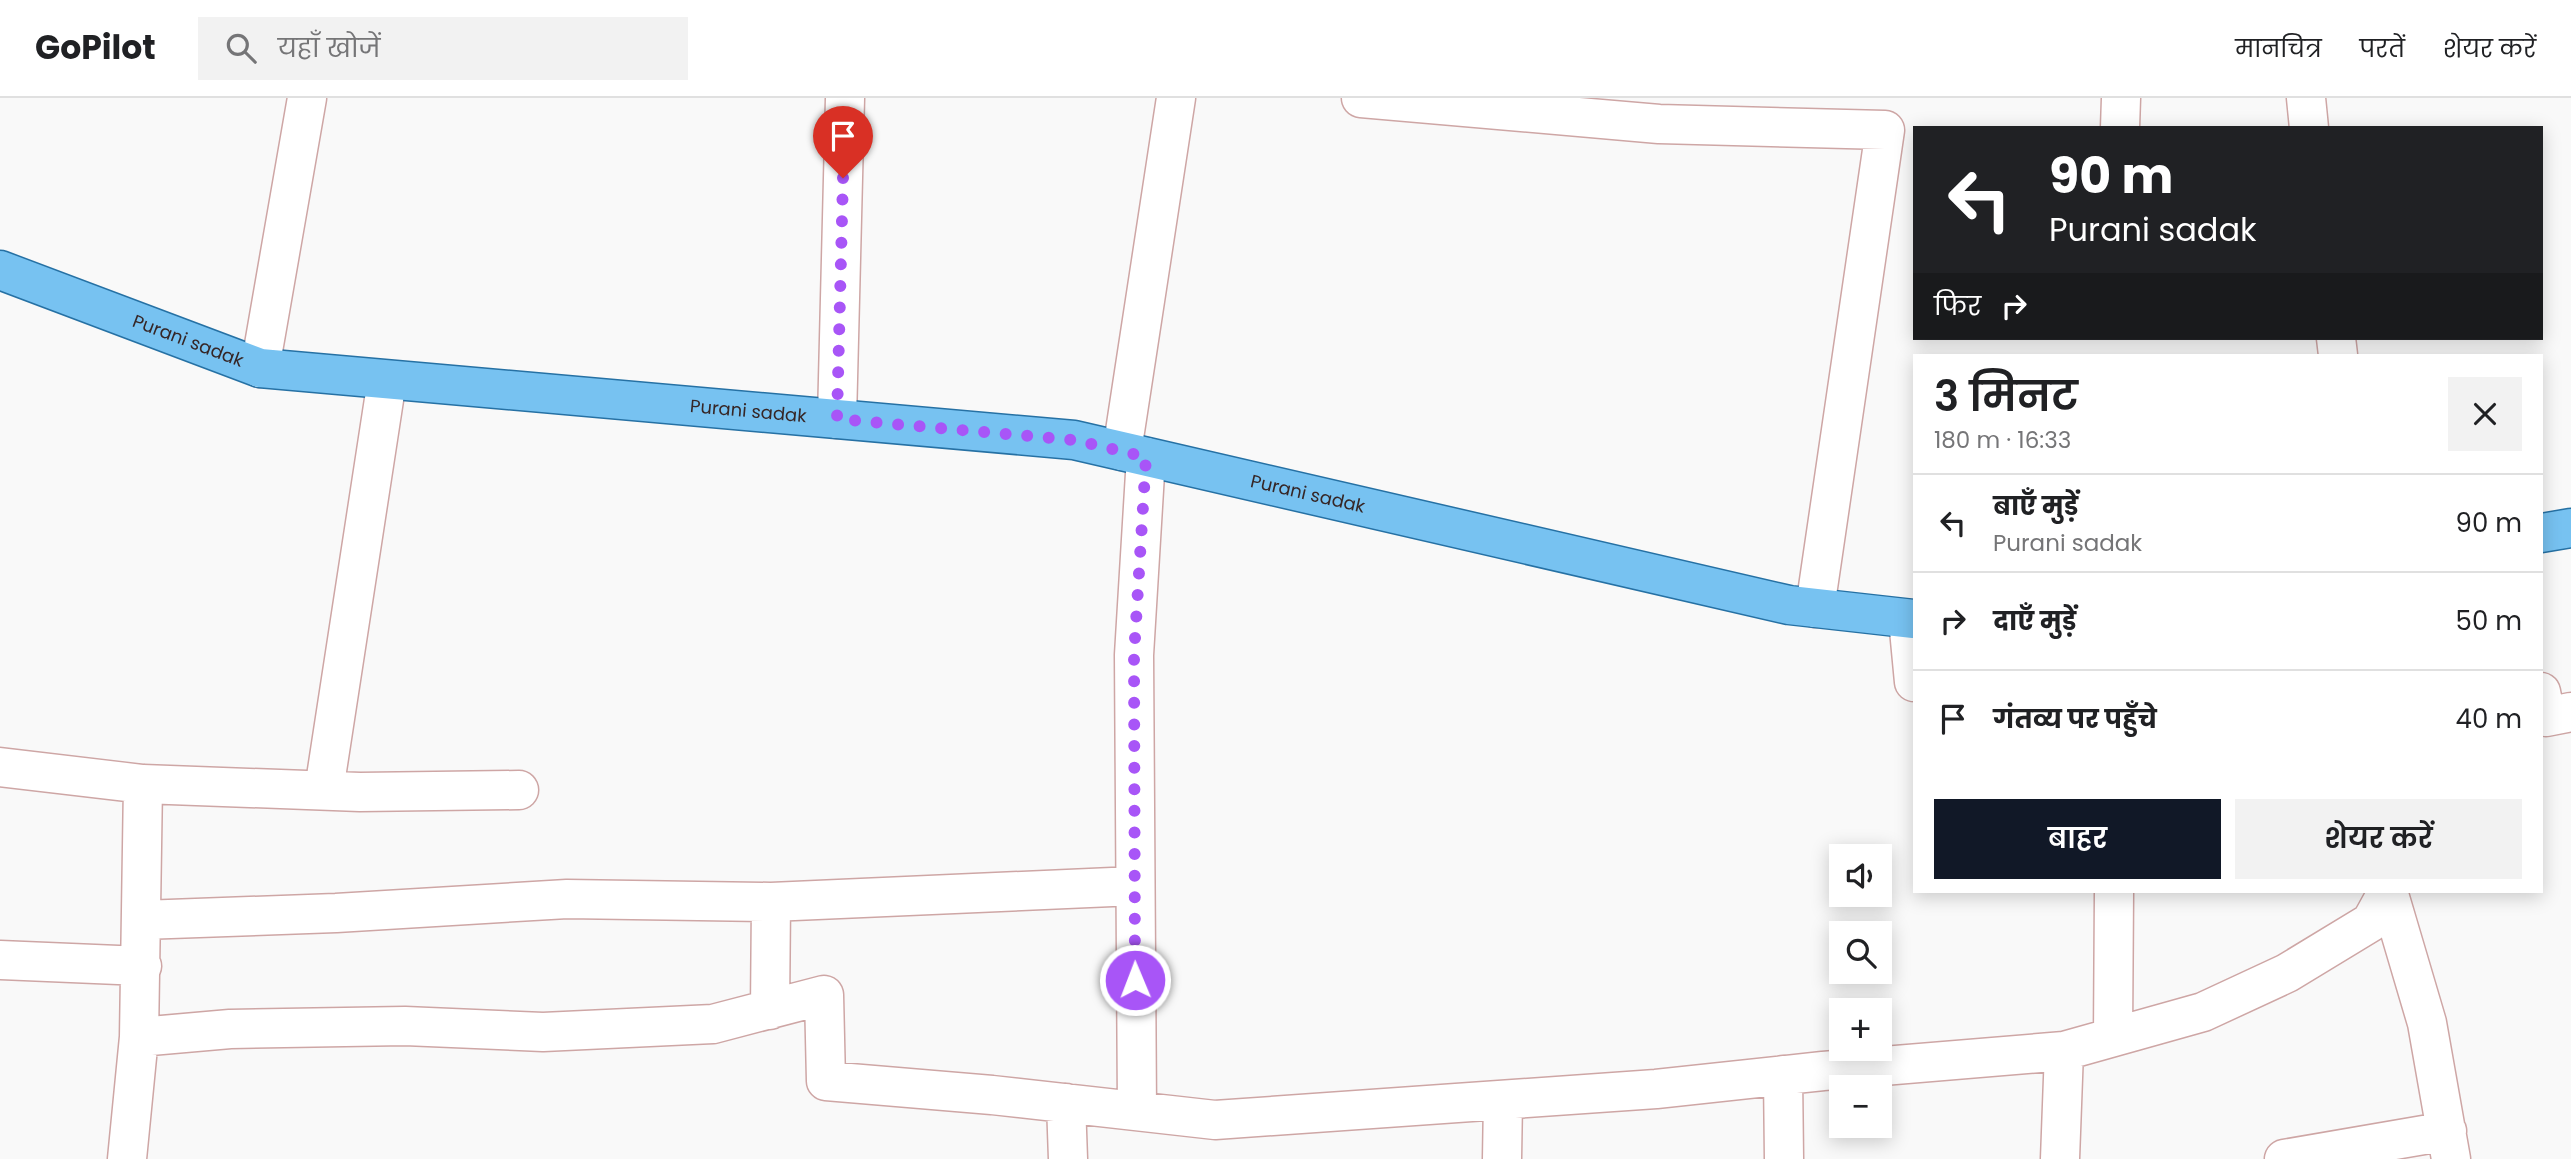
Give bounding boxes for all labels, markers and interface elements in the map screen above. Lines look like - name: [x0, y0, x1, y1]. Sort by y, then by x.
- search box: [198, 17, 688, 80]
- text: GoPilot: [35, 24, 156, 71]
- icon: search: [222, 29, 260, 67]
- text: यहाँ खोजें: [278, 30, 380, 66]
- text: मानचित्र: [2235, 32, 2322, 65]
- text: परतें: [2360, 32, 2405, 65]
- text: शेयर करें: [2443, 32, 2536, 65]
- pin: [813, 106, 873, 178]
- icon: arrive: [824, 117, 862, 155]
- text: 90 m: [2049, 142, 2173, 210]
- icon: left: [1934, 154, 2025, 245]
- text: Purani sadak: [2049, 207, 2257, 252]
- icon: right: [1995, 287, 2033, 325]
- text: फिर: [1934, 288, 1981, 324]
- street label: Purani sadak: [129, 308, 248, 373]
- text: 3 मिनट: [1934, 367, 2078, 426]
- button: close: [2448, 377, 2522, 451]
- street label: Purani sadak: [689, 393, 808, 428]
- text: 180 m · 16:33: [1934, 424, 2071, 456]
- street label: Purani sadak: [1248, 468, 1368, 519]
- text: बाएँ मुड़ें: [1993, 488, 2078, 524]
- icon: left: [1934, 504, 1972, 542]
- text: 90 m: [2456, 505, 2522, 541]
- text: Purani sadak: [1993, 527, 2142, 559]
- icon: right: [1934, 602, 1972, 640]
- text: दाएँ मुड़ें: [1993, 603, 2076, 639]
- text: 50 m: [2456, 603, 2522, 639]
- icon: arrive: [1934, 700, 1972, 738]
- text: गंतव्य पर पहुँचे: [1993, 701, 2157, 737]
- text: 40 m: [2456, 701, 2522, 737]
- button: बाहर: [1934, 799, 2221, 879]
- button: शेयर करें: [2235, 799, 2522, 879]
- map controls: [1829, 844, 1892, 1138]
- button: sound: [1829, 844, 1892, 907]
- button: search: [1829, 921, 1892, 984]
- position arrow: [1098, 943, 1172, 1017]
- button: +: [1829, 998, 1892, 1061]
- button: −: [1829, 1075, 1892, 1138]

